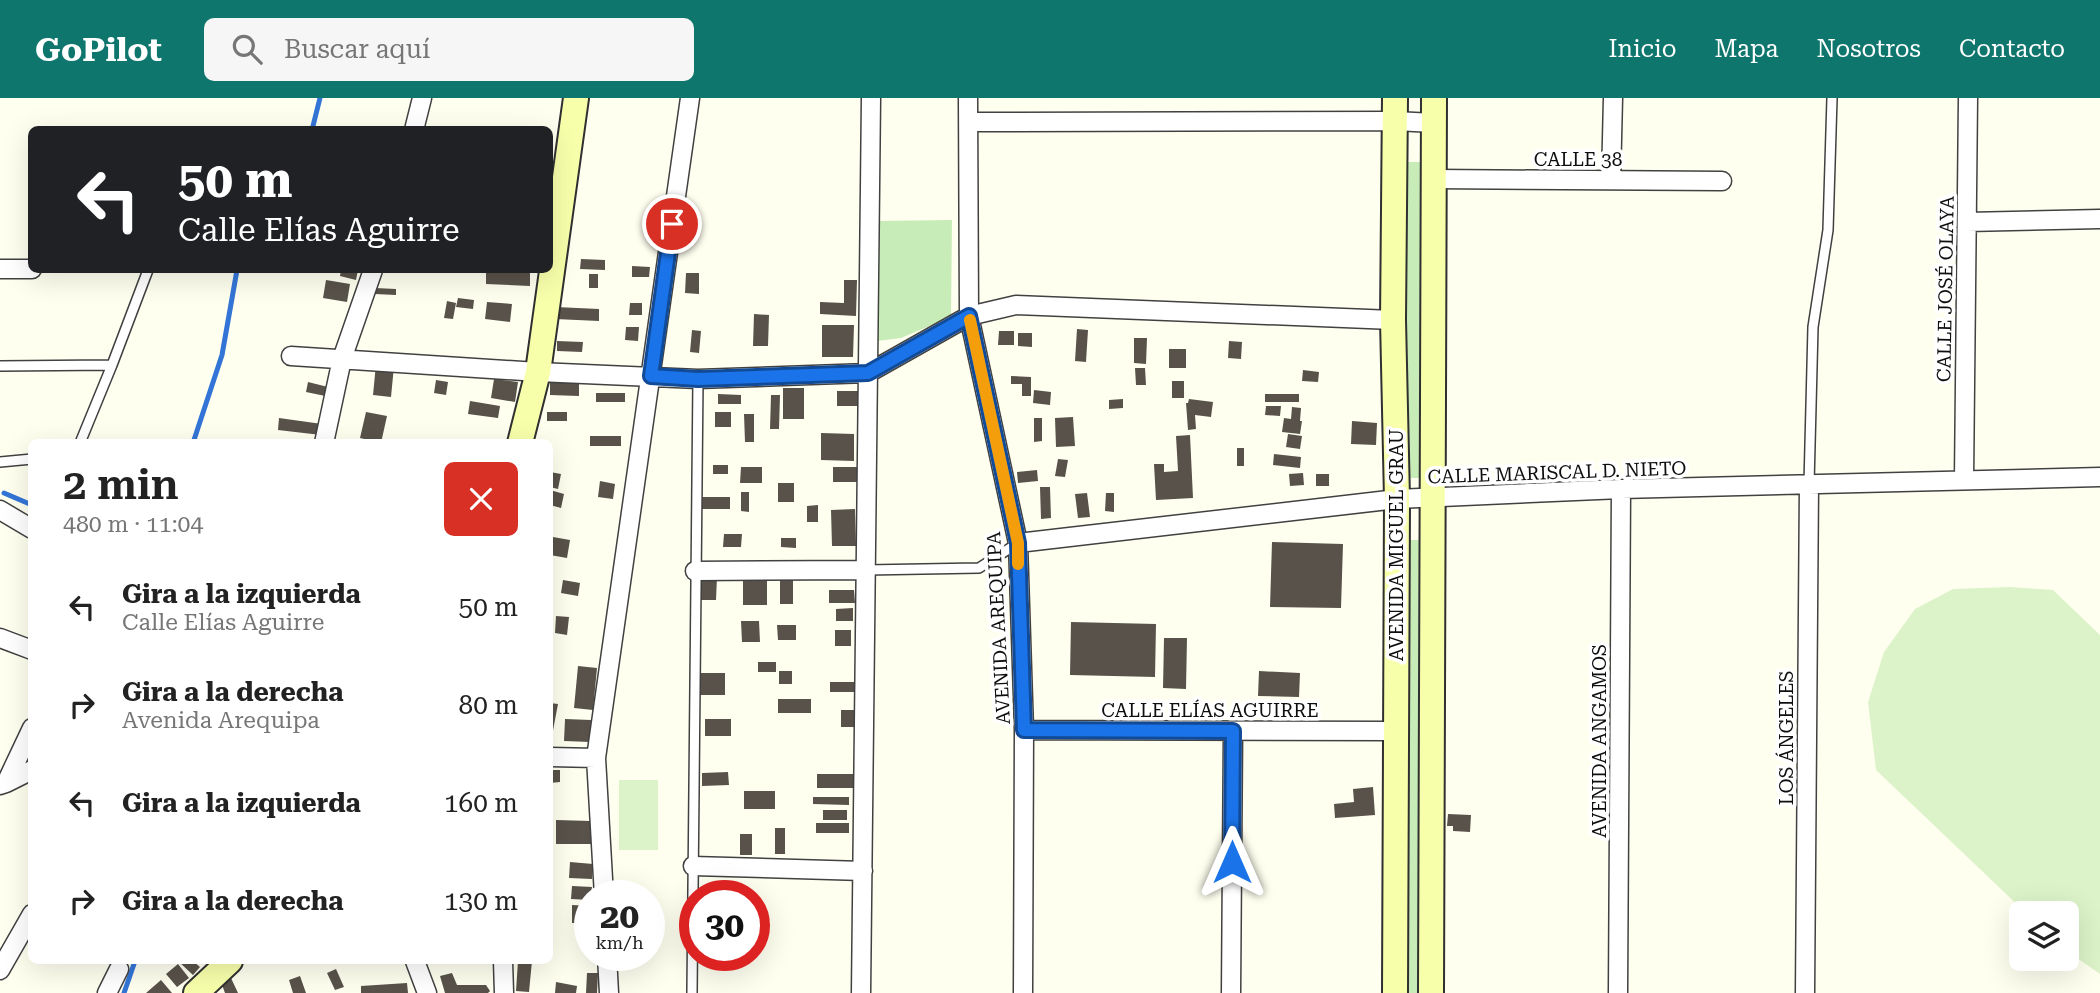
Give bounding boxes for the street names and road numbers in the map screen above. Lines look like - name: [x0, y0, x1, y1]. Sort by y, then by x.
- street label: CALLE 38: [1534, 148, 1622, 171]
- street label: CALLE JOSÉ OLAYA: [1932, 195, 1959, 382]
- street label: AVENIDA MIGUEL GRAU: [1385, 429, 1408, 661]
- street label: CALLE MARISCAL D. NIETO: [1427, 456, 1687, 489]
- street label: AVENIDA AREQUIPA: [982, 530, 1015, 725]
- street label: AVENIDA ANGAMOS: [1588, 644, 1611, 838]
- street label: LOS ÁNGELES: [1775, 671, 1798, 805]
- street label: CALLE ELÍAS AGUIRRE: [1101, 699, 1319, 722]

